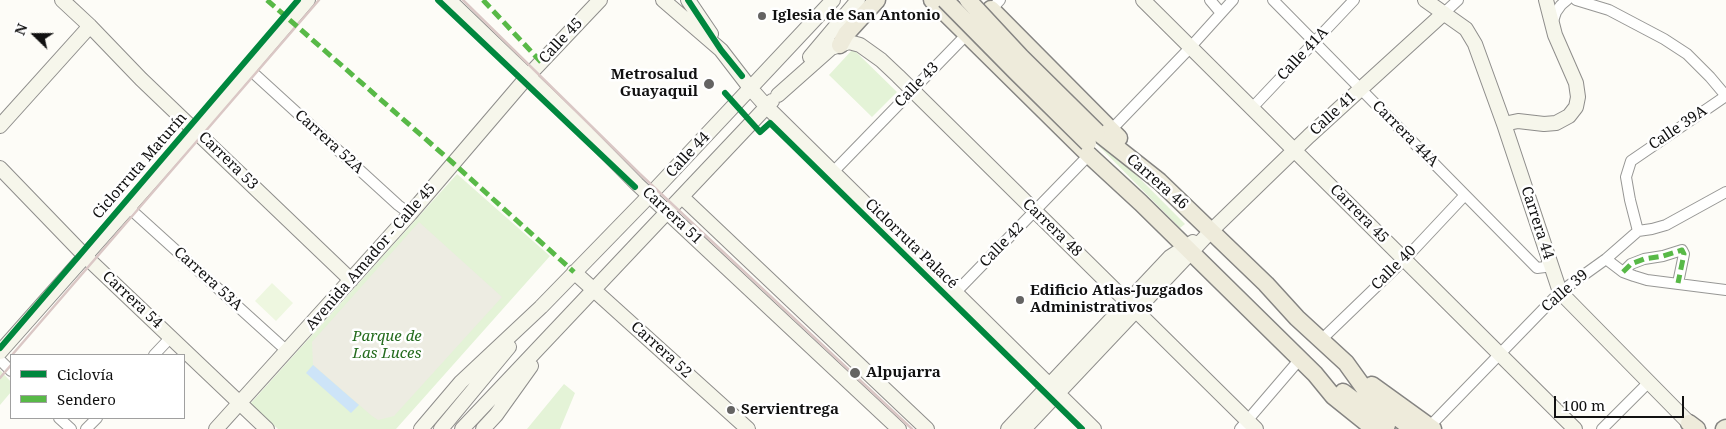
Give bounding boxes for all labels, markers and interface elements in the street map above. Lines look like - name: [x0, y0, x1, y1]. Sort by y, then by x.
- place label: Iglesia de San Antonio: [772, 7, 941, 25]
- north arrow: [10, 10, 60, 60]
- marker: Iglesia de San Antonio: [756, 10, 768, 22]
- street label: Calle 45: [535, 15, 587, 67]
- text: N: [10, 21, 32, 38]
- street label: Calle 41A: [1274, 24, 1332, 84]
- street label: Calle 43: [891, 59, 943, 111]
- place label: Metrosalud Guayaquil: [611, 66, 698, 101]
- marker: Metrosalud Guayaquil: [702, 77, 716, 91]
- street label: Calle 41: [1307, 88, 1359, 140]
- street label: Carrera 44A: [1368, 97, 1442, 171]
- street label: Calle 39A: [1646, 102, 1710, 154]
- street label: Carrera 52A: [291, 106, 367, 178]
- street label: Ciclorruta Maturín: [89, 109, 191, 223]
- street label: Carrera 53: [195, 128, 261, 194]
- street label: Calle 44: [662, 129, 714, 181]
- street label: Carrera 46: [1123, 150, 1191, 214]
- street label: Avenida Amador - Calle 45: [302, 180, 440, 334]
- street label: Carrera 45: [1326, 181, 1392, 247]
- street label: Carrera 51: [638, 184, 706, 248]
- street label: Carrera 44: [1517, 184, 1557, 262]
- street label: Ciclorruta Palacé: [861, 195, 961, 293]
- street label: Carrera 48: [1019, 195, 1085, 261]
- street label: Calle 42: [976, 219, 1028, 271]
- street label: Calle 40: [1368, 242, 1420, 294]
- street label: Carrera 53A: [170, 243, 246, 315]
- street label: Calle 39: [1538, 266, 1592, 316]
- street label: Carrera 54: [98, 268, 166, 332]
- place label: Edificio Atlas-Juzgados Administrativos: [1030, 282, 1203, 317]
- marker: Edificio Atlas-Juzgados Administrativos: [1014, 294, 1026, 306]
- street label: Carrera 52: [627, 318, 695, 382]
- park label: Parque de Las Luces: [352, 328, 422, 363]
- legend: [10, 354, 185, 419]
- text: Ciclovía: [57, 364, 114, 384]
- place label: Alpujarra: [866, 364, 941, 382]
- marker: Alpujarra: [848, 366, 862, 380]
- scale bar: [1556, 386, 1686, 418]
- text: Sendero: [57, 389, 116, 409]
- text: 100 m: [1562, 395, 1605, 415]
- place label: Servientrega: [741, 401, 839, 419]
- marker: Servientrega: [725, 404, 737, 416]

